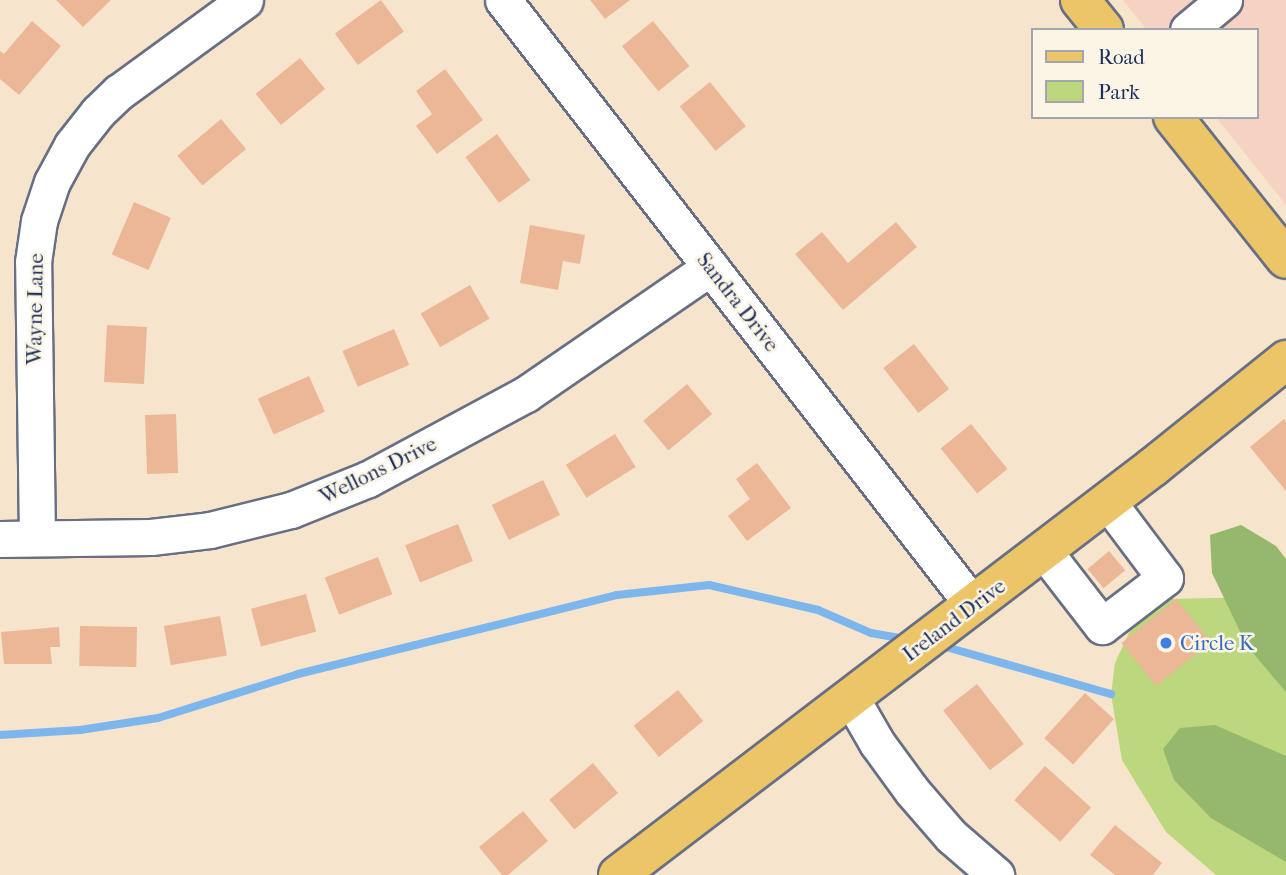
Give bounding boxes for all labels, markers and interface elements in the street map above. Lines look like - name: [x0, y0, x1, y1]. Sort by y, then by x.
- legend: [1030, 28, 1258, 119]
- text: Road: [1098, 45, 1145, 69]
- text: Park: [1098, 80, 1140, 104]
- street label: Sandra Drive: [692, 248, 784, 356]
- street label: Wayne Lane: [21, 253, 49, 365]
- street label: Wellons Drive: [315, 431, 441, 509]
- street label: Ireland Drive: [898, 573, 1010, 667]
- place label: Circle K: [1180, 630, 1254, 656]
- marker: Circle K: [1158, 635, 1174, 651]

